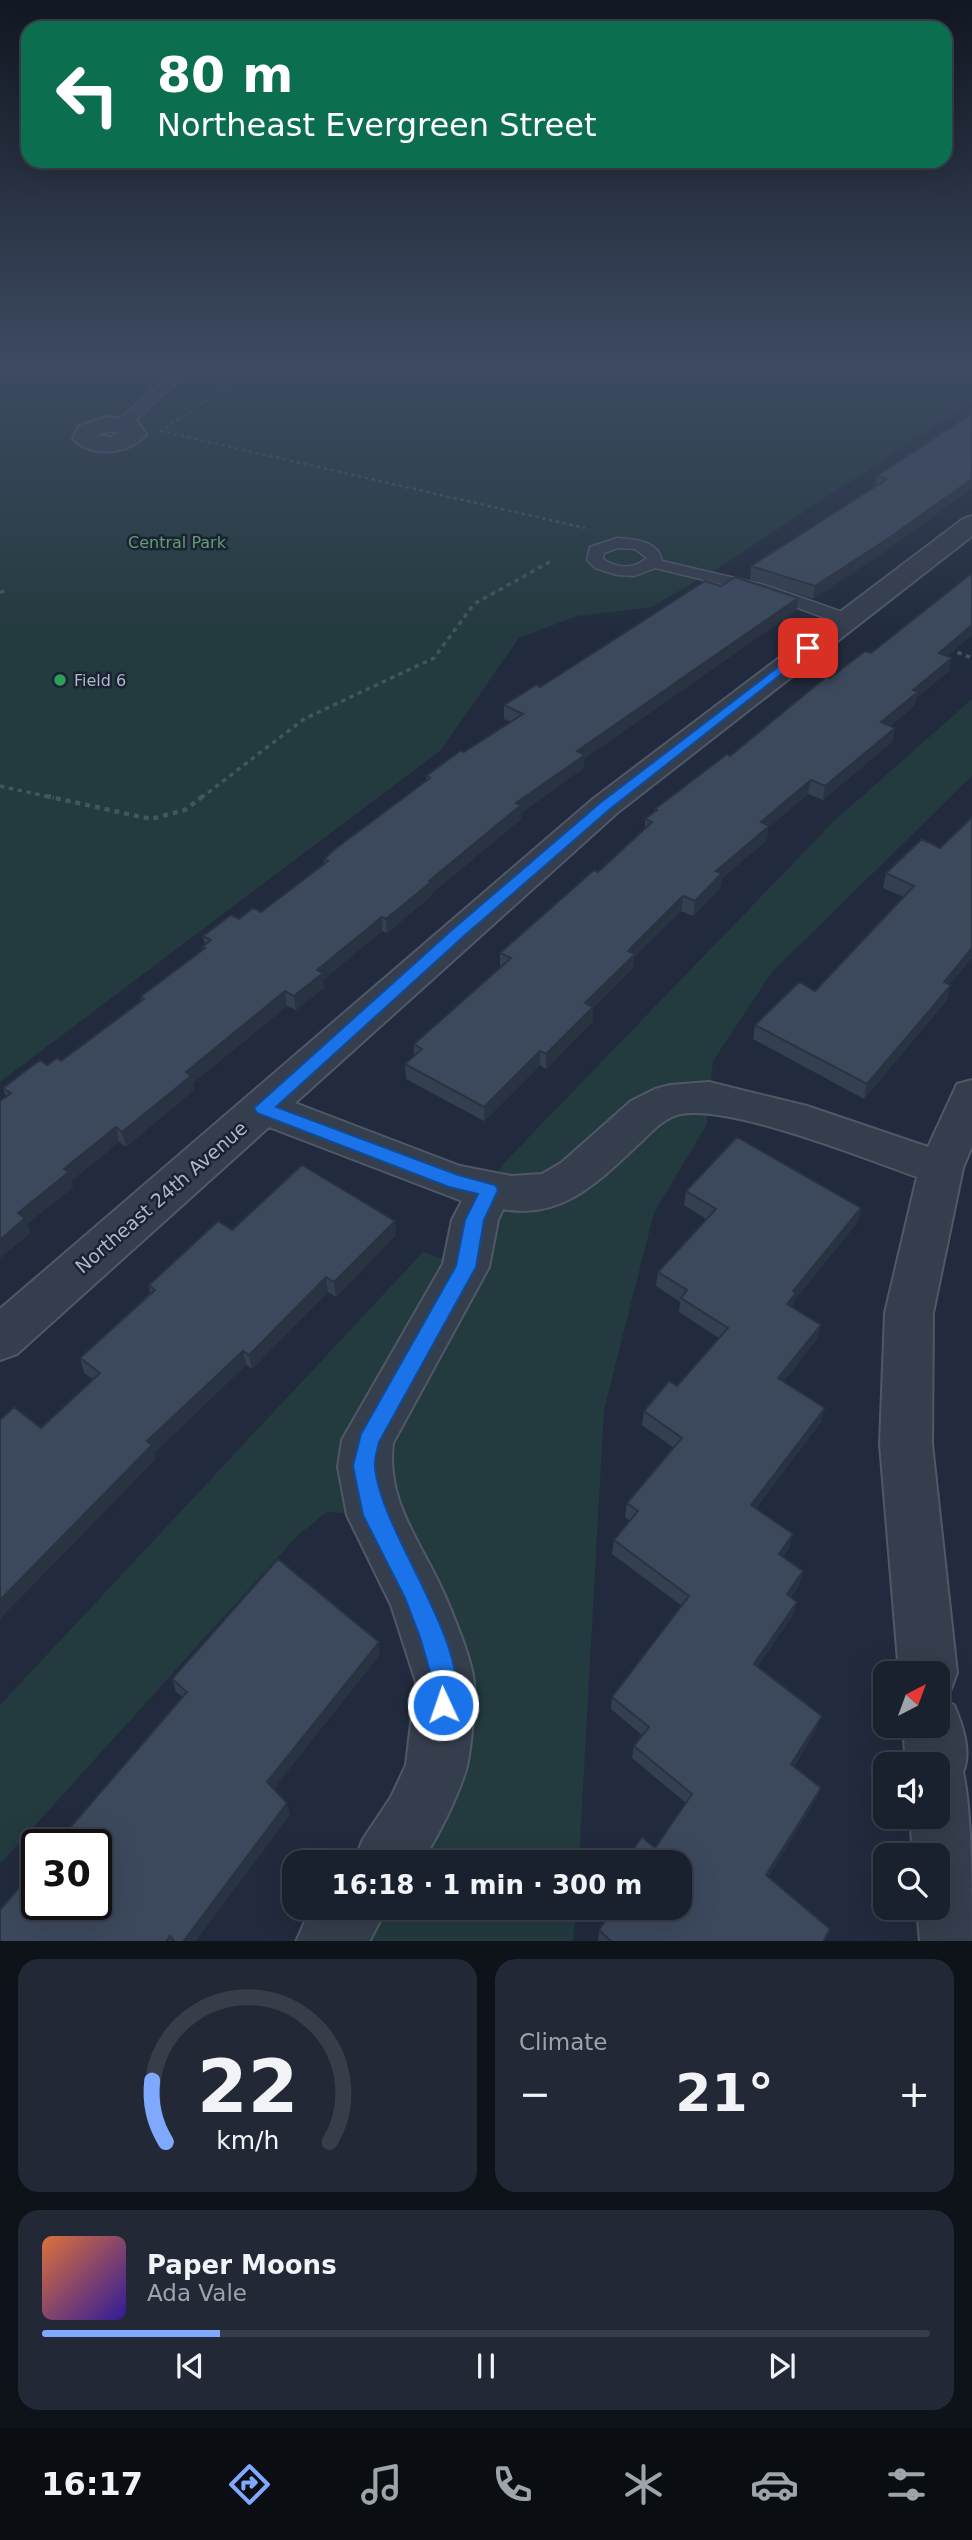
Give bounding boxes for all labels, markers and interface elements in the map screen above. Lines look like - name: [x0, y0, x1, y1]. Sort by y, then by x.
- text: 80 m: [157, 47, 293, 104]
- icon: left: [42, 49, 133, 140]
- text: Northeast Evergreen Street: [157, 106, 596, 144]
- park label: Central Park: [128, 533, 227, 552]
- pin: [778, 618, 838, 678]
- icon: arrive: [789, 629, 827, 667]
- place label: Field 6: [74, 671, 126, 690]
- marker: Field 6: [52, 672, 68, 688]
- street label: Northeast 24th Avenue: [71, 1116, 251, 1278]
- north arrow: [873, 1661, 950, 1738]
- map controls: [873, 1661, 950, 1920]
- position arrow: [406, 1668, 480, 1742]
- button: sound: [873, 1752, 950, 1829]
- speed limit sign: 30: [21, 1829, 112, 1920]
- button: search: [873, 1843, 950, 1920]
- text: 16:18 · 1 min · 300 m: [332, 1870, 642, 1900]
- text: Climate: [519, 2029, 608, 2055]
- text: 22: [197, 2044, 298, 2129]
- text: 21°: [675, 2063, 774, 2123]
- text: −: [519, 2072, 551, 2116]
- text: +: [898, 2072, 930, 2116]
- text: km/h: [216, 2125, 279, 2154]
- text: Paper Moons: [147, 2250, 337, 2280]
- text: Ada Vale: [147, 2280, 247, 2306]
- icon: previous: [171, 2347, 209, 2385]
- icon: pause: [467, 2347, 505, 2385]
- icon: next: [763, 2347, 801, 2385]
- icon: directions: [225, 2460, 274, 2509]
- icon: music: [357, 2460, 406, 2509]
- icon: phone: [488, 2460, 537, 2509]
- icon: climate: [619, 2460, 668, 2509]
- icon: car: [750, 2460, 799, 2509]
- icon: filters: [882, 2460, 931, 2509]
- text: 16:17: [41, 2465, 143, 2503]

